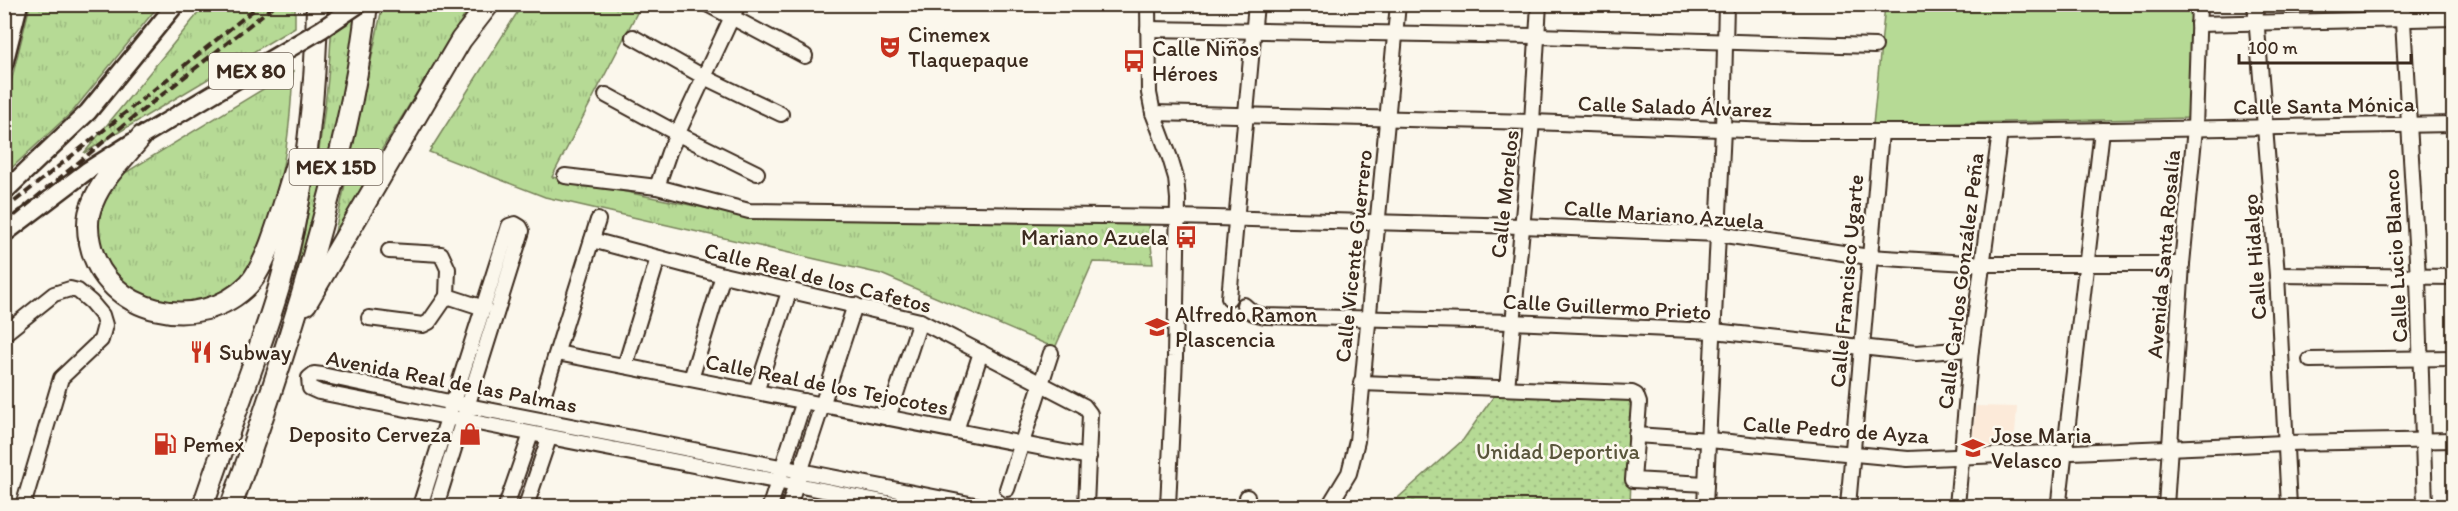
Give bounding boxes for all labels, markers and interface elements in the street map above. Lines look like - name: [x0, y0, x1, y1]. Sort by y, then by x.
- place label: Cinemex Tlaquepaque: [908, 21, 1029, 73]
- scale bar: [2239, 27, 2412, 65]
- theatre icon: Cinemex Tlaquepaque: [877, 34, 903, 60]
- place label: Calle Niños Héroes: [1152, 35, 1259, 87]
- text: 100 m: [2248, 37, 2298, 59]
- bus stop icon: Calle Niños Héroes: [1121, 48, 1147, 74]
- road number: MEX 80: [209, 53, 293, 89]
- street label: Calle Salado Álvarez: [1577, 90, 1773, 123]
- street label: Calle Santa Mónica: [2233, 90, 2416, 121]
- street label: Calle Morelos: [1484, 129, 1525, 260]
- street label: Calle Vicente Guerrero: [1329, 148, 1378, 364]
- street label: Avenida Santa Rosalía: [2141, 148, 2186, 359]
- road number: MEX 15D: [290, 149, 382, 185]
- street label: Calle Carlos González Peña: [1931, 151, 1990, 411]
- street label: Calle Lucio Blanco: [2377, 168, 2414, 344]
- street label: Calle Francisco Ugarte: [1824, 173, 1869, 389]
- street label: Calle Hidalgo: [2237, 193, 2272, 321]
- street label: Calle Mariano Azuela: [1563, 194, 1766, 235]
- place label: Mariano Azuela: [1021, 224, 1169, 251]
- bus stop icon: Mariano Azuela: [1173, 224, 1199, 250]
- street label: Calle Real de los Cafetos: [701, 236, 935, 319]
- street label: Calle Guillermo Prieto: [1502, 288, 1712, 325]
- place label: Alfredo Ramon Plascencia: [1175, 301, 1318, 353]
- school or university icon: Alfredo Ramon Plascencia: [1144, 314, 1170, 340]
- restaurant icon: Subway: [188, 339, 214, 365]
- place label: Subway: [219, 339, 292, 366]
- street label: Avenida Real de las Palmas: [324, 344, 580, 419]
- street label: Calle Real de los Tejocotes: [703, 348, 951, 421]
- street label: Calle Pedro de Ayza: [1742, 410, 1931, 450]
- place label: Deposito Cerveza: [288, 421, 453, 448]
- shop icon: Deposito Cerveza: [457, 421, 483, 447]
- place label: Jose Maria Velasco: [1991, 422, 2092, 474]
- fuel station icon: Pemex: [152, 431, 178, 457]
- place label: Pemex: [183, 431, 245, 458]
- school or university icon: Jose Maria Velasco: [1960, 435, 1986, 461]
- park label: Unidad Deportiva: [1476, 438, 1641, 465]

